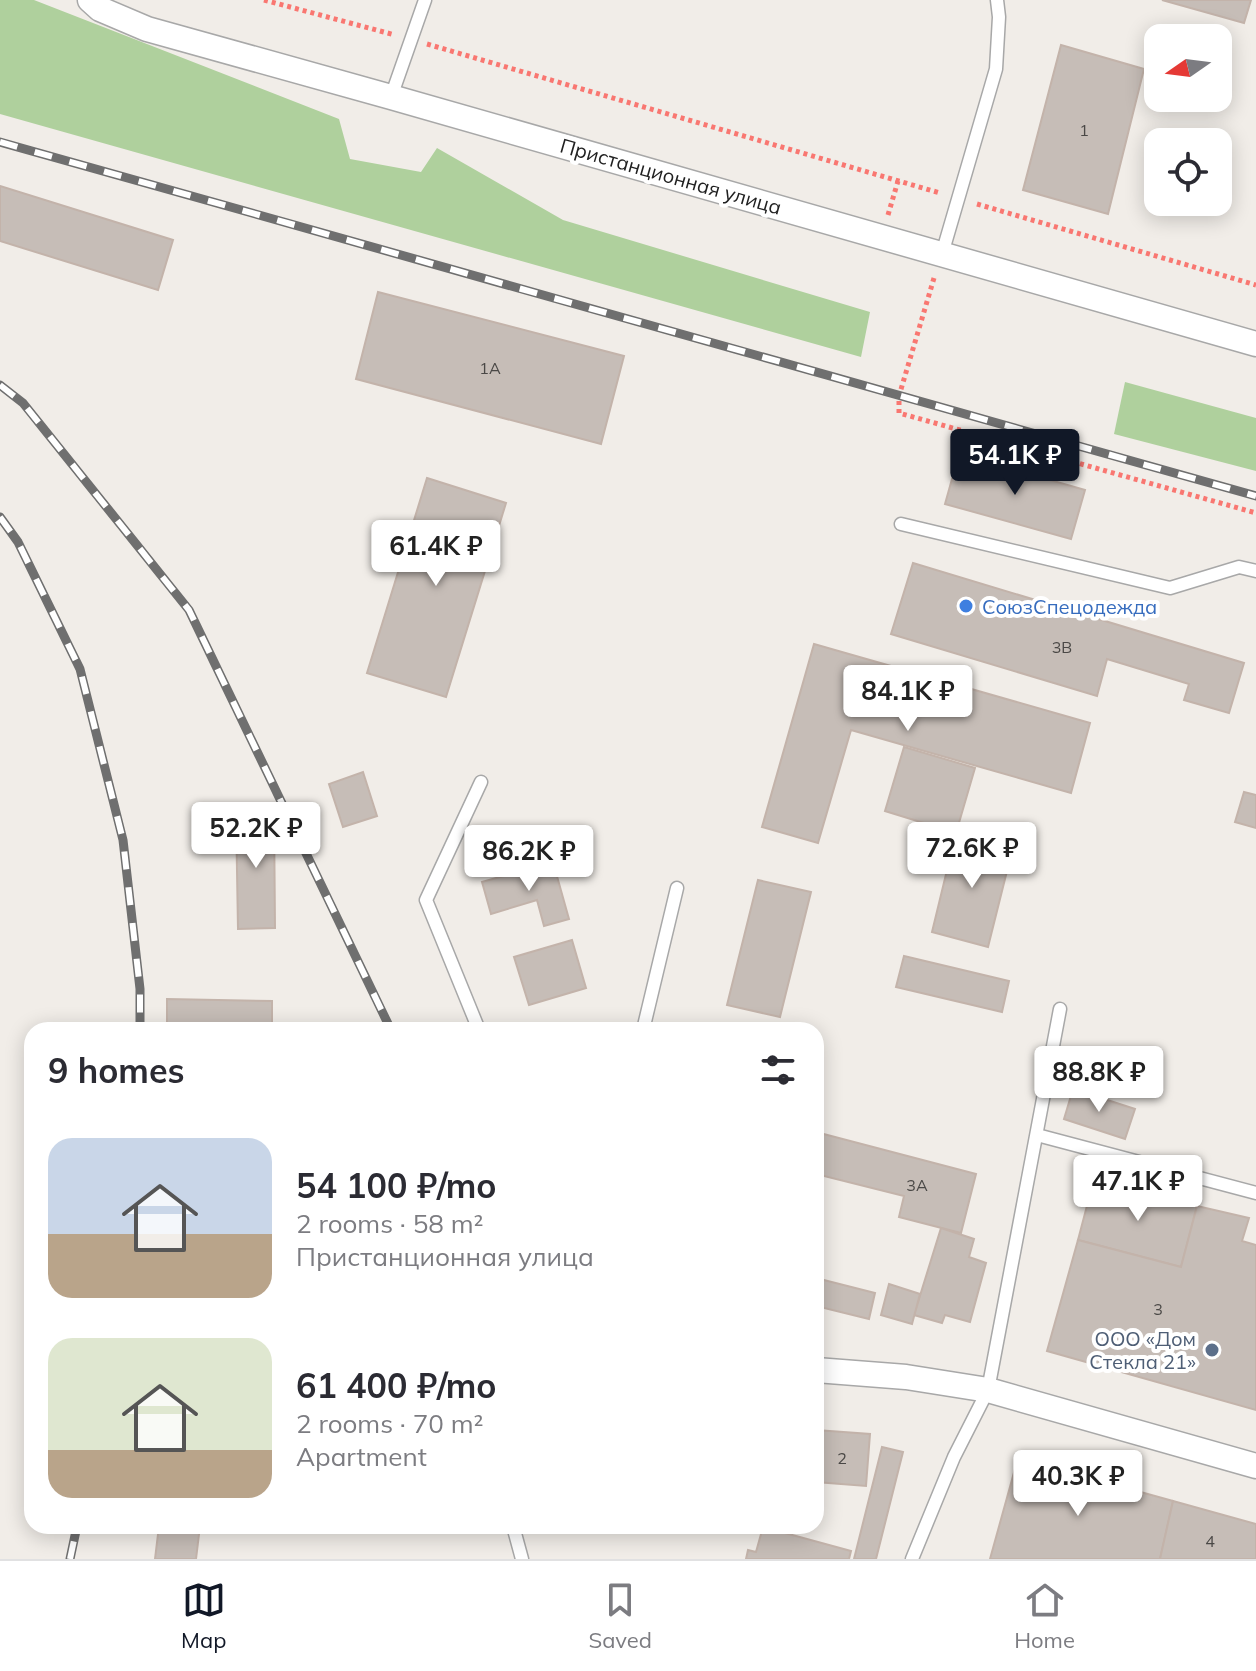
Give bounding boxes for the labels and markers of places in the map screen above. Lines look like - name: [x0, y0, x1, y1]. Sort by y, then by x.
- pin: 54.1K ₽: [941, 429, 1089, 497]
- pin: 61.4K ₽: [362, 520, 510, 588]
- place label: СоюзСпецодежда: [982, 594, 1157, 619]
- marker: СоюзСпецодежда: [957, 597, 975, 615]
- pin: 84.1K ₽: [834, 665, 982, 733]
- pin: 52.2K ₽: [182, 802, 330, 870]
- pin: 72.6K ₽: [898, 822, 1046, 890]
- pin: 86.2K ₽: [455, 825, 603, 893]
- pin: 88.8K ₽: [1025, 1046, 1173, 1114]
- pin: 47.1K ₽: [1064, 1155, 1212, 1223]
- place label: ООО «Дом Стекла 21»: [1089, 1326, 1196, 1374]
- marker: ООО «Дом Стекла 21»: [1203, 1341, 1221, 1359]
- pin: 40.3K ₽: [1004, 1450, 1152, 1518]

